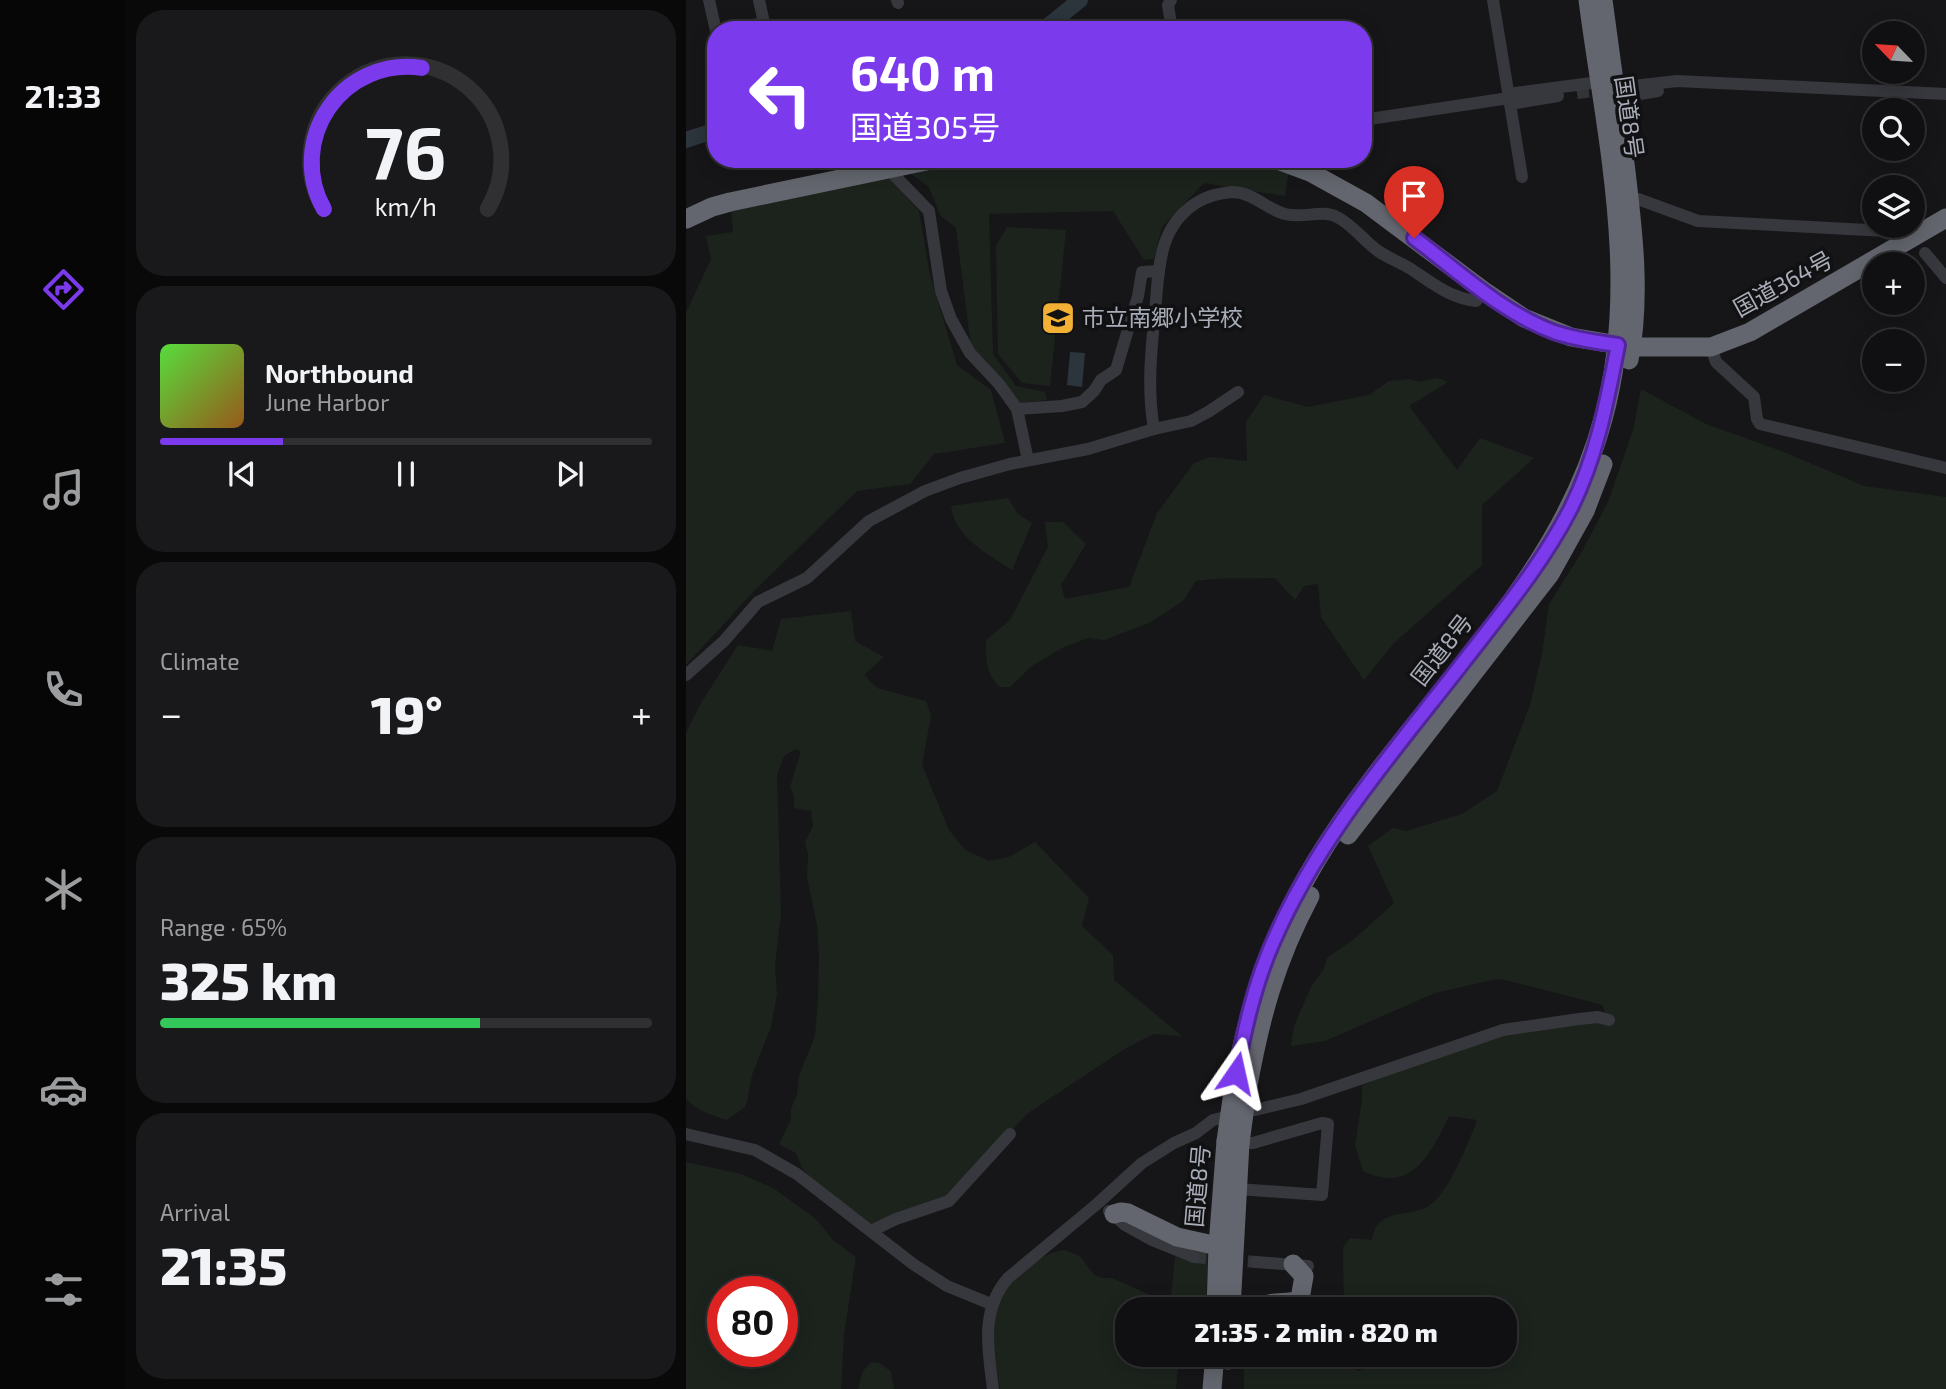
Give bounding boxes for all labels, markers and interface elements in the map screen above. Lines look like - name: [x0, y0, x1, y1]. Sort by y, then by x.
- north arrow: [1862, 21, 1925, 84]
- map controls: [1862, 21, 1925, 392]
- text: 640 m: [850, 42, 995, 101]
- icon: left: [735, 49, 826, 140]
- street label: 国道8号: [1610, 74, 1650, 160]
- text: 21:33: [25, 76, 101, 114]
- button: search: [1862, 98, 1925, 161]
- text: 76: [365, 106, 447, 194]
- text: 国道305号: [850, 107, 1000, 145]
- pin: [1384, 166, 1444, 238]
- button: layers: [1862, 175, 1925, 238]
- icon: arrive: [1395, 177, 1433, 215]
- text: km/h: [375, 191, 437, 221]
- street label: 国道364号: [1728, 244, 1837, 322]
- button: +: [1862, 252, 1925, 315]
- icon: directions: [39, 265, 88, 314]
- school or university icon: 市立南郷小学校: [1039, 299, 1077, 337]
- place label: 市立南郷小学校: [1082, 303, 1243, 331]
- button: −: [1862, 329, 1925, 392]
- text: Northbound: [265, 357, 414, 388]
- text: June Harbor: [265, 388, 389, 416]
- icon: previous: [223, 455, 261, 493]
- icon: pause: [387, 455, 425, 493]
- icon: next: [551, 455, 589, 493]
- icon: music: [39, 465, 88, 514]
- street label: 国道8号: [1405, 608, 1478, 691]
- text: Climate: [160, 647, 240, 675]
- icon: phone: [39, 665, 88, 714]
- text: 19°: [371, 682, 443, 744]
- text: −: [160, 690, 182, 736]
- text: +: [631, 690, 652, 736]
- icon: climate: [39, 865, 88, 914]
- text: Range · 65%: [160, 913, 287, 941]
- text: 325 km: [160, 948, 337, 1010]
- position arrow: [1199, 1036, 1273, 1110]
- icon: car: [39, 1065, 88, 1114]
- street label: 国道8号: [1179, 1143, 1215, 1228]
- text: Arrival: [160, 1198, 230, 1226]
- text: 21:35: [160, 1233, 287, 1295]
- icon: filters: [39, 1265, 88, 1314]
- speed limit sign: 80: [707, 1276, 798, 1367]
- text: 21:35 · 2 min · 820 m: [1194, 1316, 1438, 1347]

